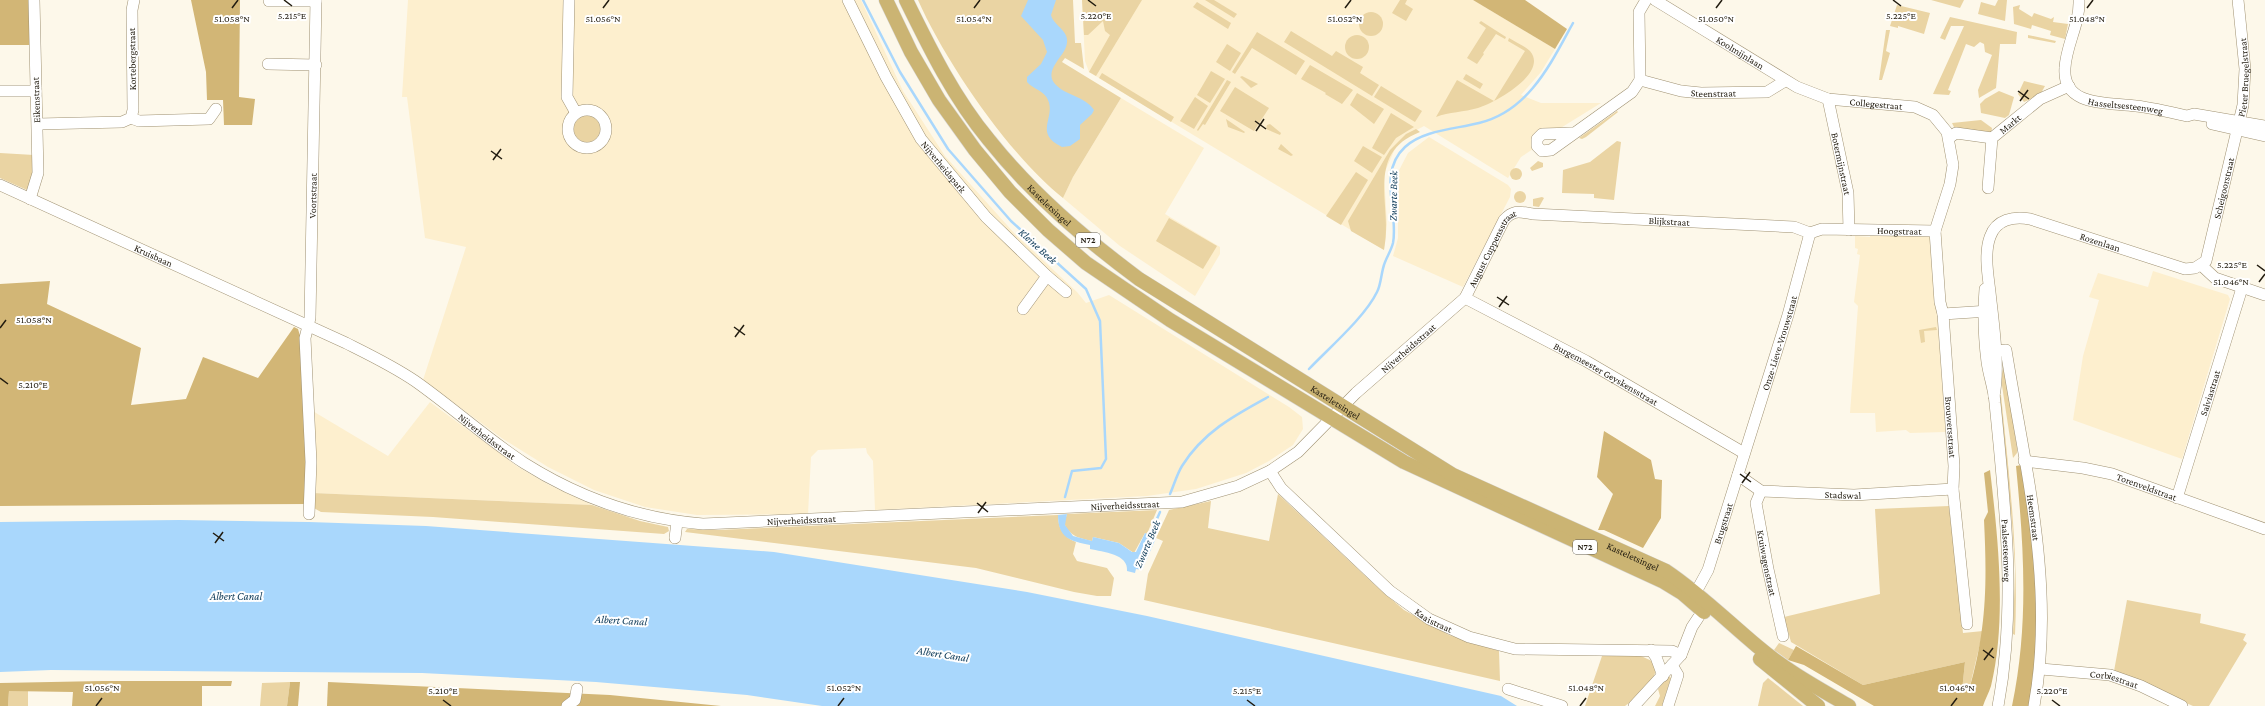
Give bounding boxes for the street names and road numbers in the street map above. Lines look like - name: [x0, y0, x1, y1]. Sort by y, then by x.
- street label: Kortebergstraat: [126, 27, 138, 90]
- street label: Koolmijnlaan: [1714, 33, 1767, 71]
- street label: Pieter Bruegelstraat: [2235, 37, 2251, 118]
- street label: Eikenstraat: [30, 76, 42, 123]
- street label: Steenstraat: [1690, 87, 1737, 99]
- street label: Hasseltsesteenweg: [2087, 95, 2164, 116]
- street label: Collegestraat: [1849, 96, 1904, 111]
- street label: Markt: [1997, 111, 2023, 136]
- street label: Botermijnstraat: [1830, 131, 1854, 196]
- street label: Nijverheidspark: [919, 139, 969, 195]
- street label: Scheigoorstraat: [2211, 156, 2236, 220]
- street label: Voortstraat: [306, 172, 318, 219]
- street label: Kasteletsingel: [1025, 182, 1074, 228]
- street label: August Cuppensstraat: [1466, 207, 1518, 289]
- street label: Blijkstraat: [1648, 214, 1691, 227]
- street label: Hoogstraat: [1877, 224, 1922, 236]
- street label: Rozenlaan: [2079, 230, 2122, 253]
- road number: N72: [1076, 233, 1100, 247]
- street label: Kruisbaan: [133, 242, 175, 269]
- street label: Onze-Lieve-Vrouwstraat: [1759, 294, 1799, 392]
- street label: Nijverheidsstraat: [1378, 321, 1438, 375]
- street label: Burgemeester Geyskensstraat: [1552, 340, 1661, 408]
- street label: Salviastraat: [2197, 368, 2222, 417]
- street label: Kasteletsingel: [1309, 382, 1363, 421]
- street label: Brouwersstraat: [1943, 396, 1959, 459]
- street label: Nijverheidsstraat: [456, 411, 518, 462]
- street label: Torenveldstraat: [2115, 471, 2179, 503]
- street label: Stadswal: [1825, 488, 1862, 501]
- street label: Heemstraat: [2025, 494, 2042, 542]
- street label: Nijverheidsstraat: [1090, 498, 1160, 512]
- street label: Brugstraat: [1711, 501, 1734, 545]
- street label: Nijverheidsstraat: [767, 512, 837, 527]
- street label: Paalsesteenweg: [2000, 519, 2014, 582]
- street label: Kruiwagenstraat: [1756, 529, 1780, 598]
- road number: N72: [1573, 540, 1597, 554]
- street label: Kasteletsingel: [1605, 540, 1661, 573]
- street label: Kaaistraat: [1413, 605, 1455, 635]
- street label: Corbiestraat: [2089, 668, 2140, 690]

